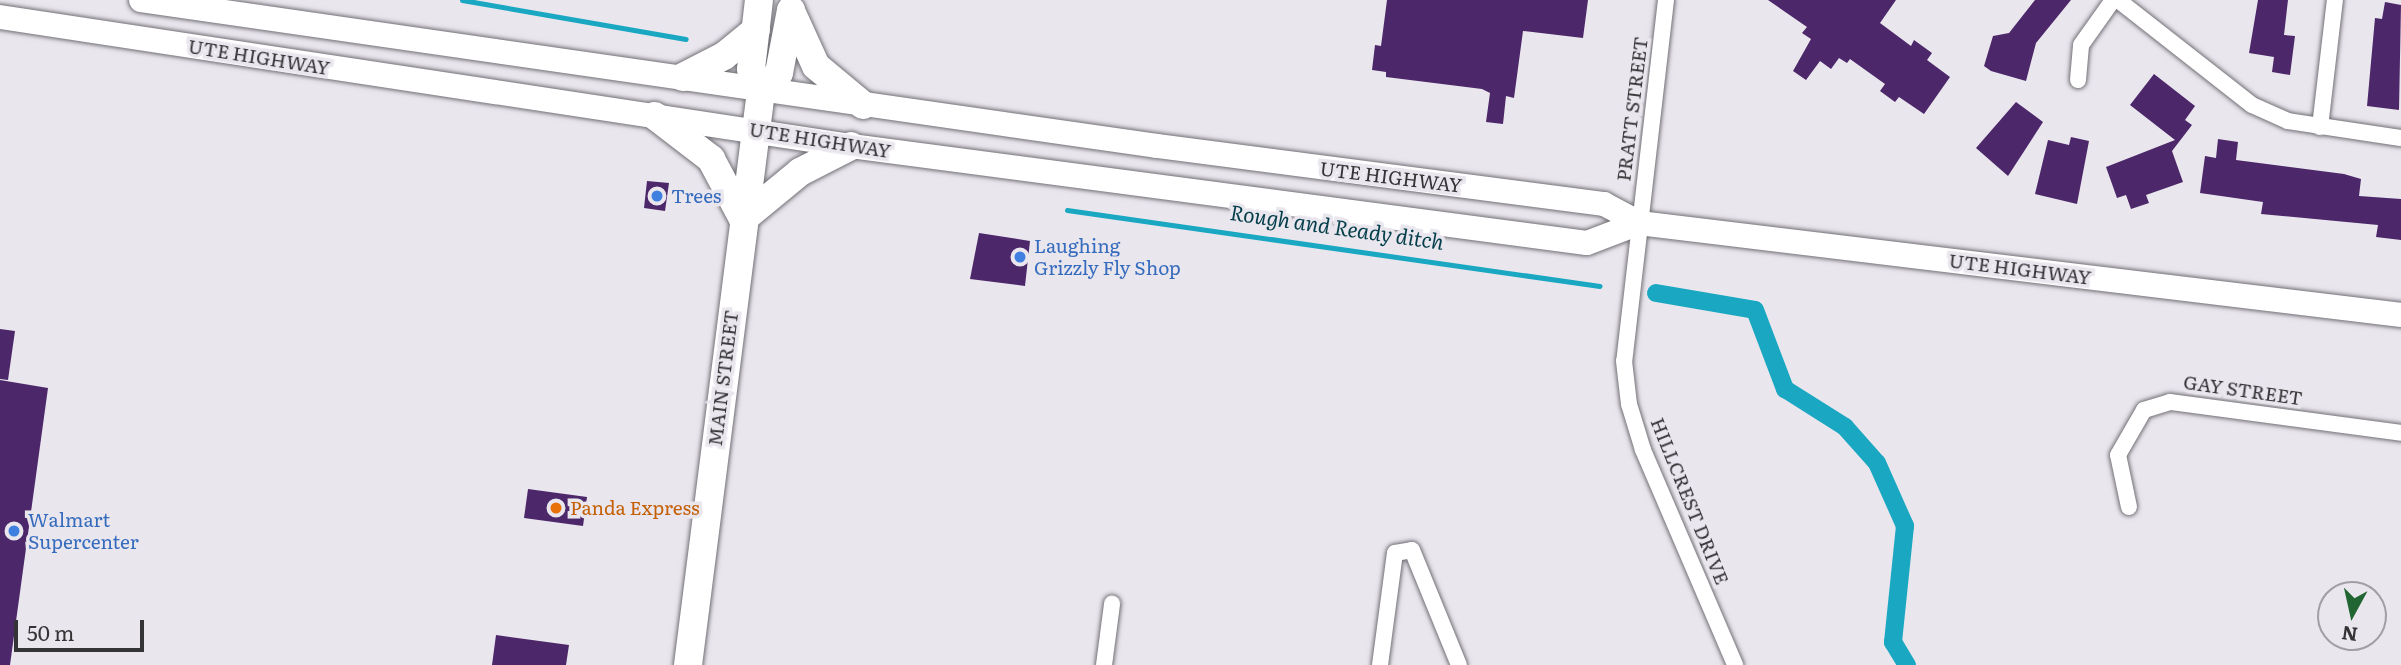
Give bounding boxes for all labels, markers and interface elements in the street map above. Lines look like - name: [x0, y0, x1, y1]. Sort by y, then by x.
- street label: UTE HIGHWAY: [186, 35, 332, 79]
- street label: PRATT STREET: [1612, 35, 1652, 183]
- street label: UTE HIGHWAY: [747, 118, 893, 162]
- street label: UTE HIGHWAY: [1318, 157, 1464, 197]
- place label: Trees: [671, 185, 721, 207]
- marker: Trees: [649, 188, 665, 204]
- water label: Rough and Ready ditch: [1228, 199, 1446, 253]
- place label: Laughing Grizzly Fly Shop: [1034, 235, 1181, 279]
- marker: Laughing Grizzly Fly Shop: [1012, 249, 1028, 265]
- street label: UTE HIGHWAY: [1947, 249, 2093, 289]
- street label: MAIN STREET: [703, 309, 743, 447]
- street label: GAY STREET: [2182, 370, 2304, 410]
- street label: HILLCREST DRIVE: [1646, 414, 1734, 588]
- place label: Panda Express: [570, 497, 700, 519]
- marker: Panda Express: [548, 500, 564, 516]
- place label: Walmart Supercenter: [28, 509, 139, 553]
- marker: Walmart Supercenter: [6, 523, 22, 539]
- north arrow: [2317, 581, 2387, 651]
- scale bar: [18, 606, 147, 650]
- text: 50 m: [27, 616, 74, 647]
- text: N: [2340, 620, 2359, 650]

